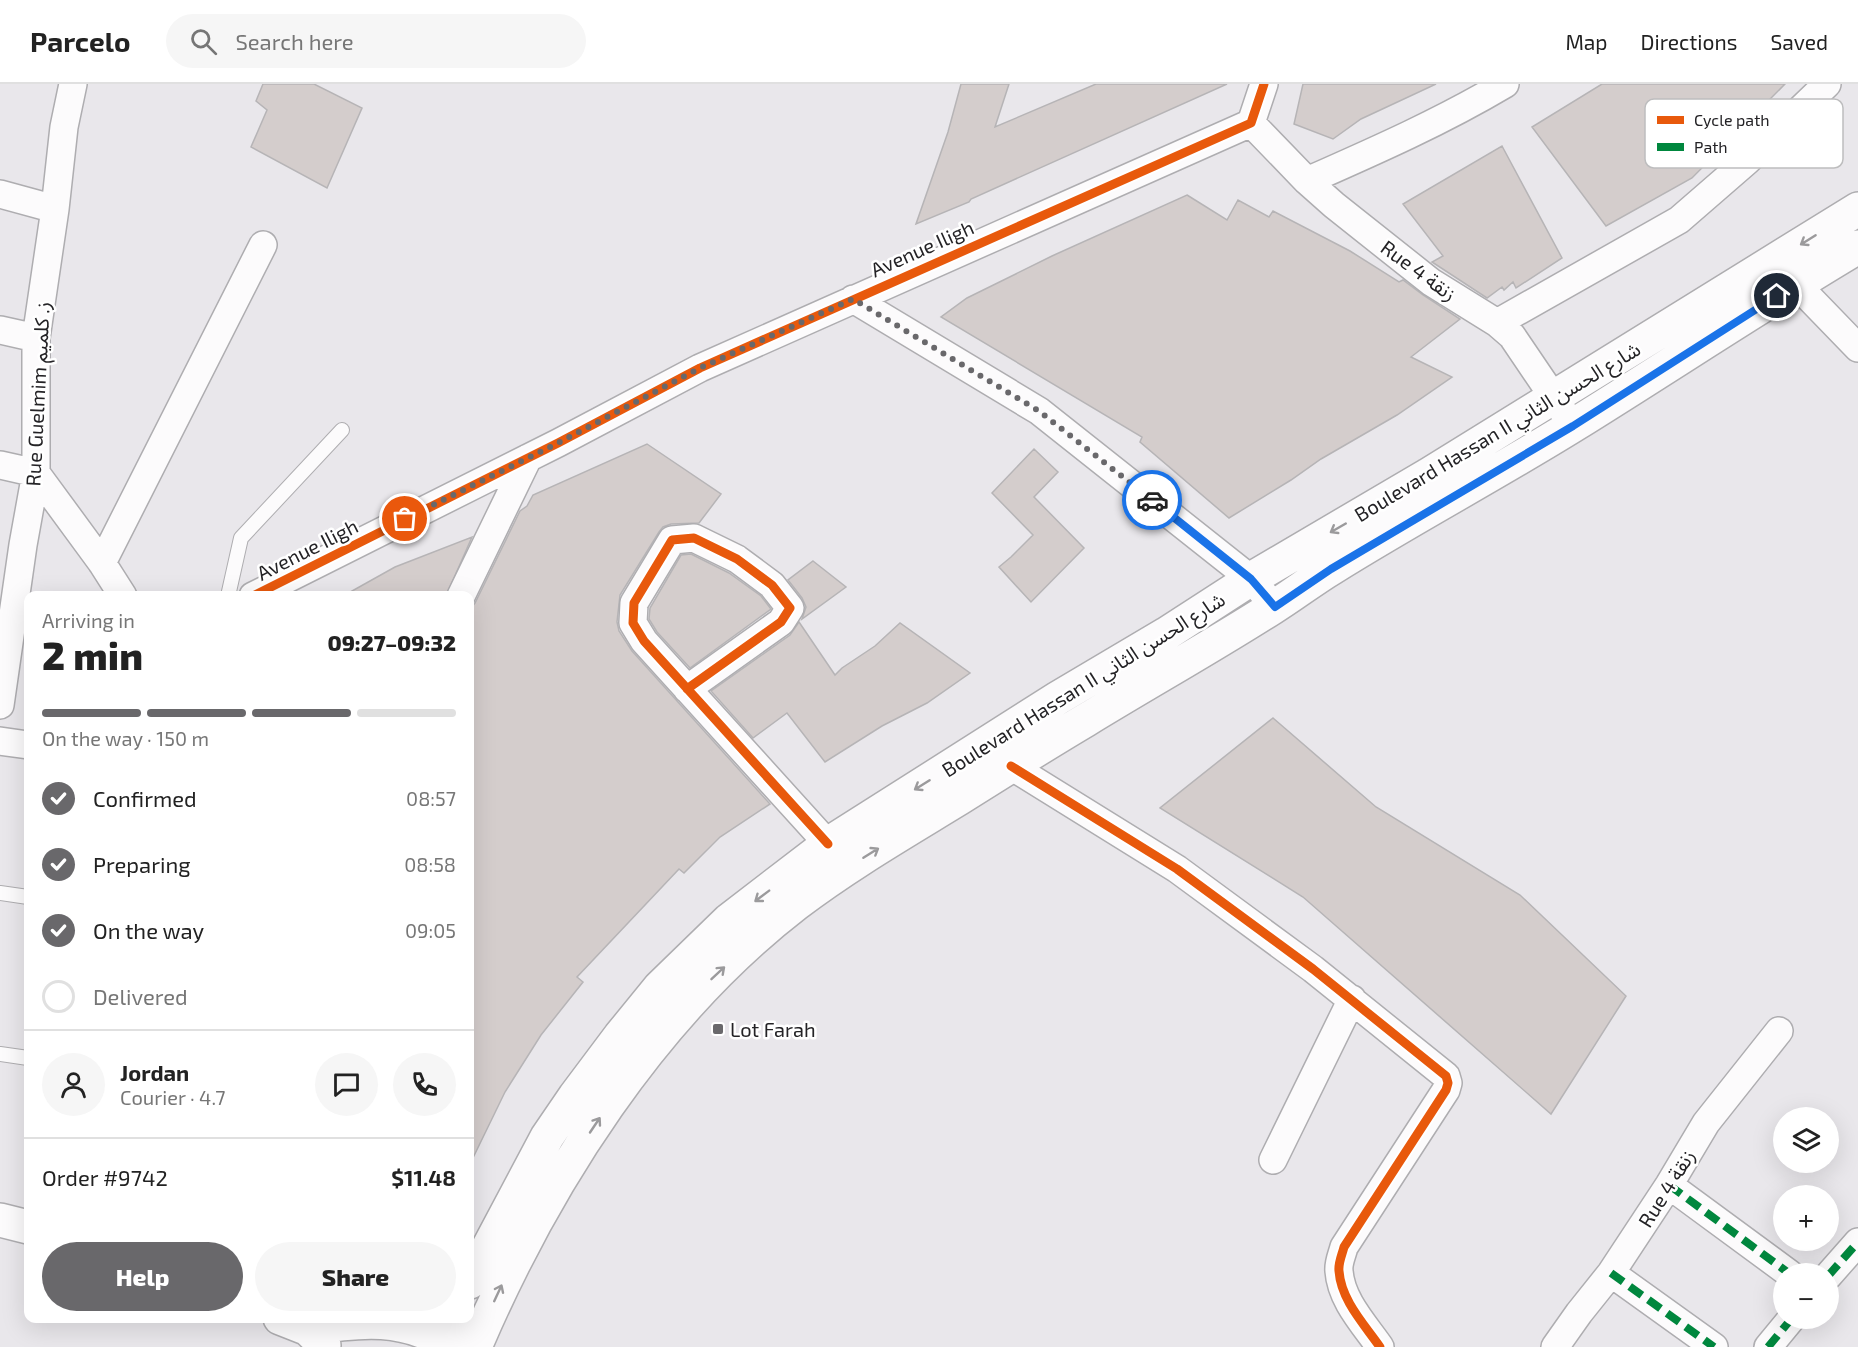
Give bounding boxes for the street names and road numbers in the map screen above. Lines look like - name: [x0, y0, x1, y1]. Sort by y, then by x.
- street label: Avenue Iligh: [867, 215, 977, 281]
- street label: Rue 4 زنقة: [1376, 235, 1461, 306]
- street label: Rue Guelmim ز. كلميم: [20, 301, 58, 487]
- street label: Boulevard Hassan II شارع الحسن الثاني: [1350, 336, 1647, 530]
- street label: Avenue Iligh: [252, 513, 362, 585]
- street label: Boulevard Hassan II شارع الحسن الثاني: [937, 587, 1231, 785]
- street label: Rue 4 زنقة: [1633, 1145, 1700, 1232]

